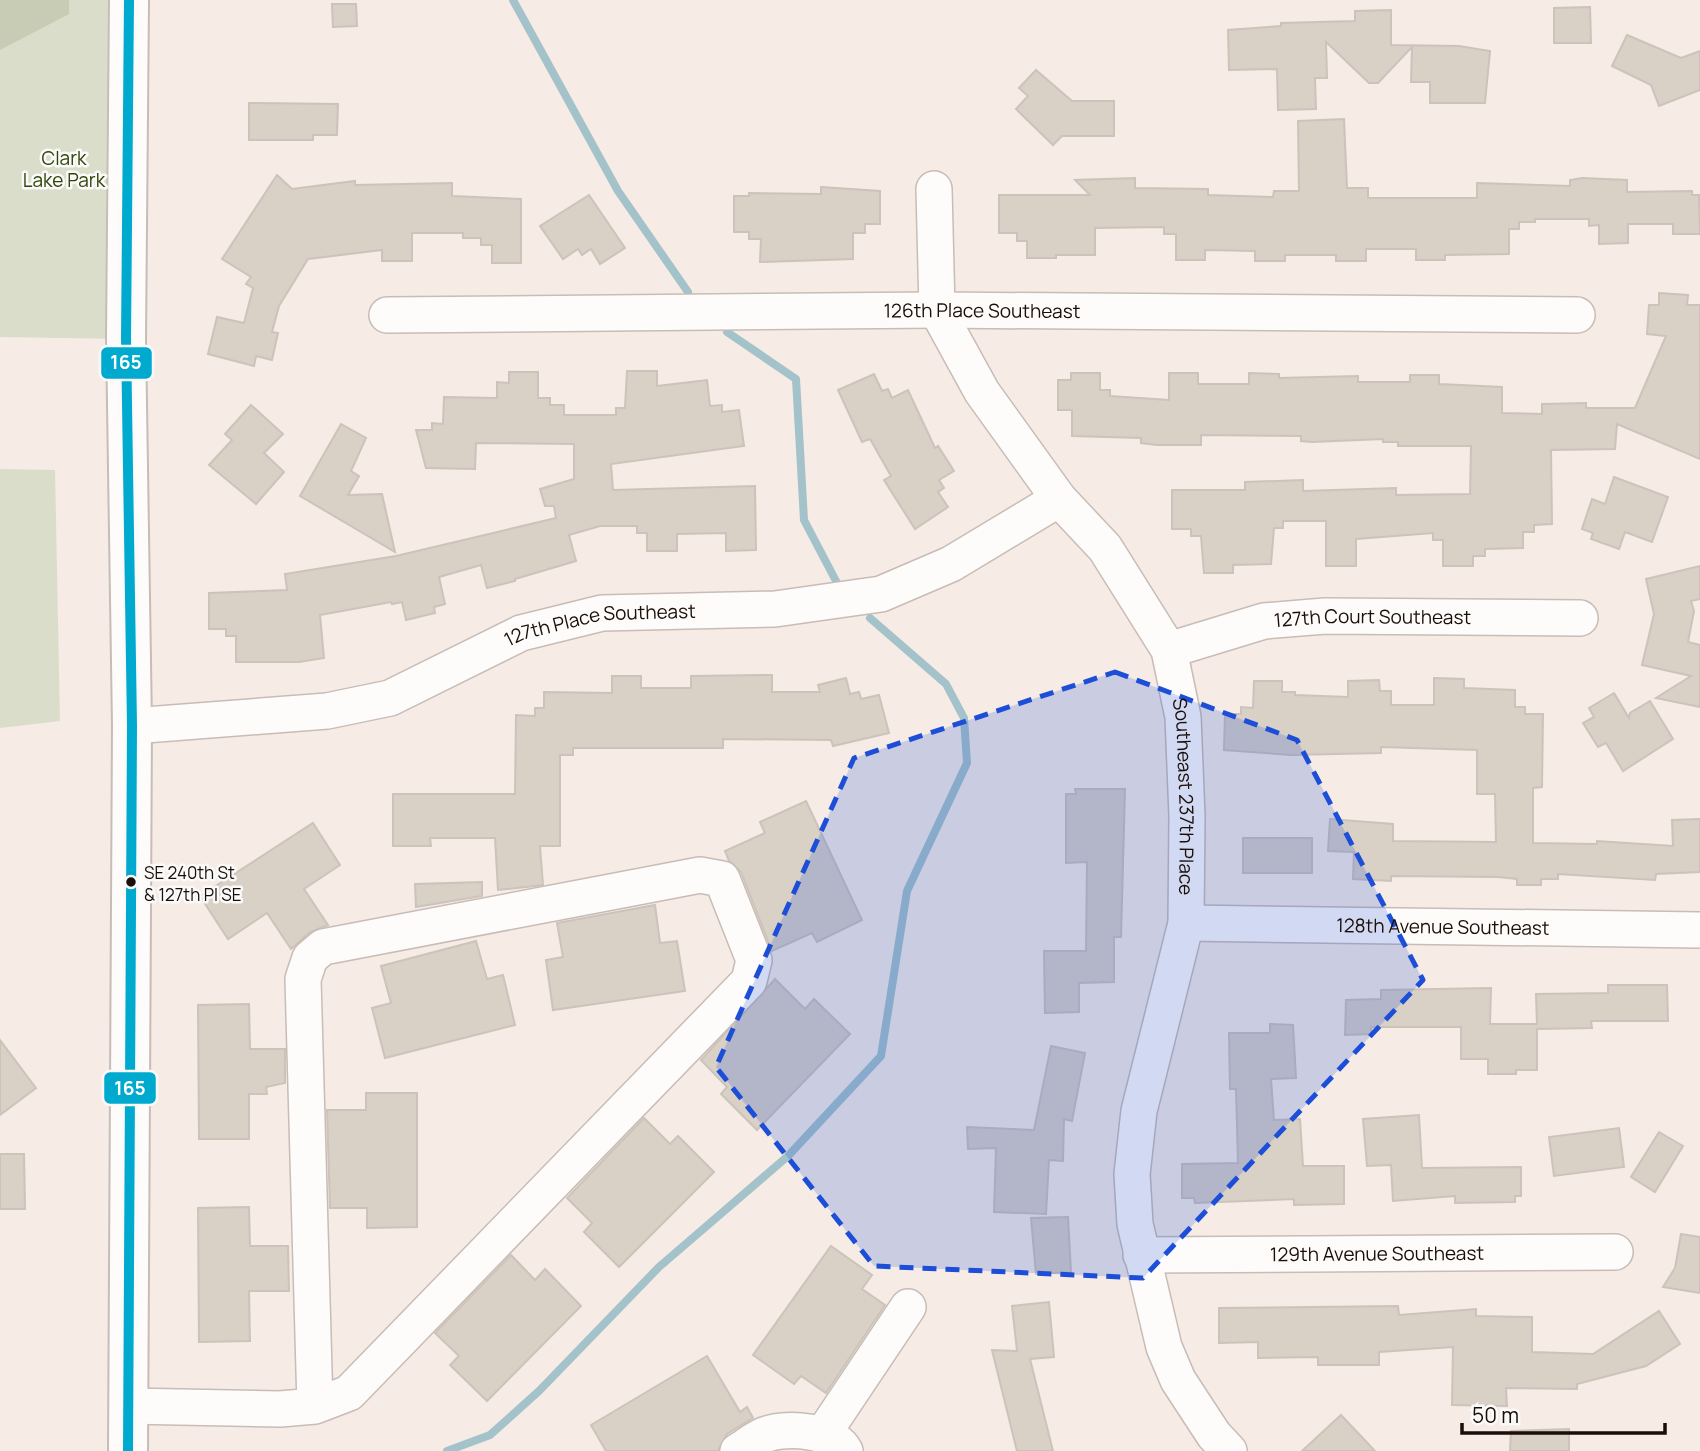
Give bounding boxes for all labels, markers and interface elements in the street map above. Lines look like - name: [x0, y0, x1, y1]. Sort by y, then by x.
- park label: Clark Lake Park: [23, 145, 106, 193]
- street label: 126th Place Southeast: [884, 297, 1080, 324]
- line badge: 165: [100, 346, 153, 380]
- text: 165: [110, 349, 142, 375]
- street label: 127th Place Southeast: [500, 598, 696, 652]
- street label: 127th Court Southeast: [1273, 603, 1471, 633]
- street label: Southeast 237th Place: [1166, 695, 1200, 895]
- place label: SE 240th St & 127th Pl SE: [144, 861, 241, 906]
- marker: SE 240th St & 127th Pl SE: [124, 875, 138, 889]
- street label: 128th Avenue Southeast: [1336, 912, 1550, 941]
- line badge: 165: [103, 1071, 157, 1105]
- text: 165: [114, 1075, 146, 1101]
- street label: 129th Avenue Southeast: [1270, 1240, 1484, 1267]
- scale bar: [1462, 1392, 1665, 1436]
- text: 50 m: [1472, 1401, 1519, 1429]

